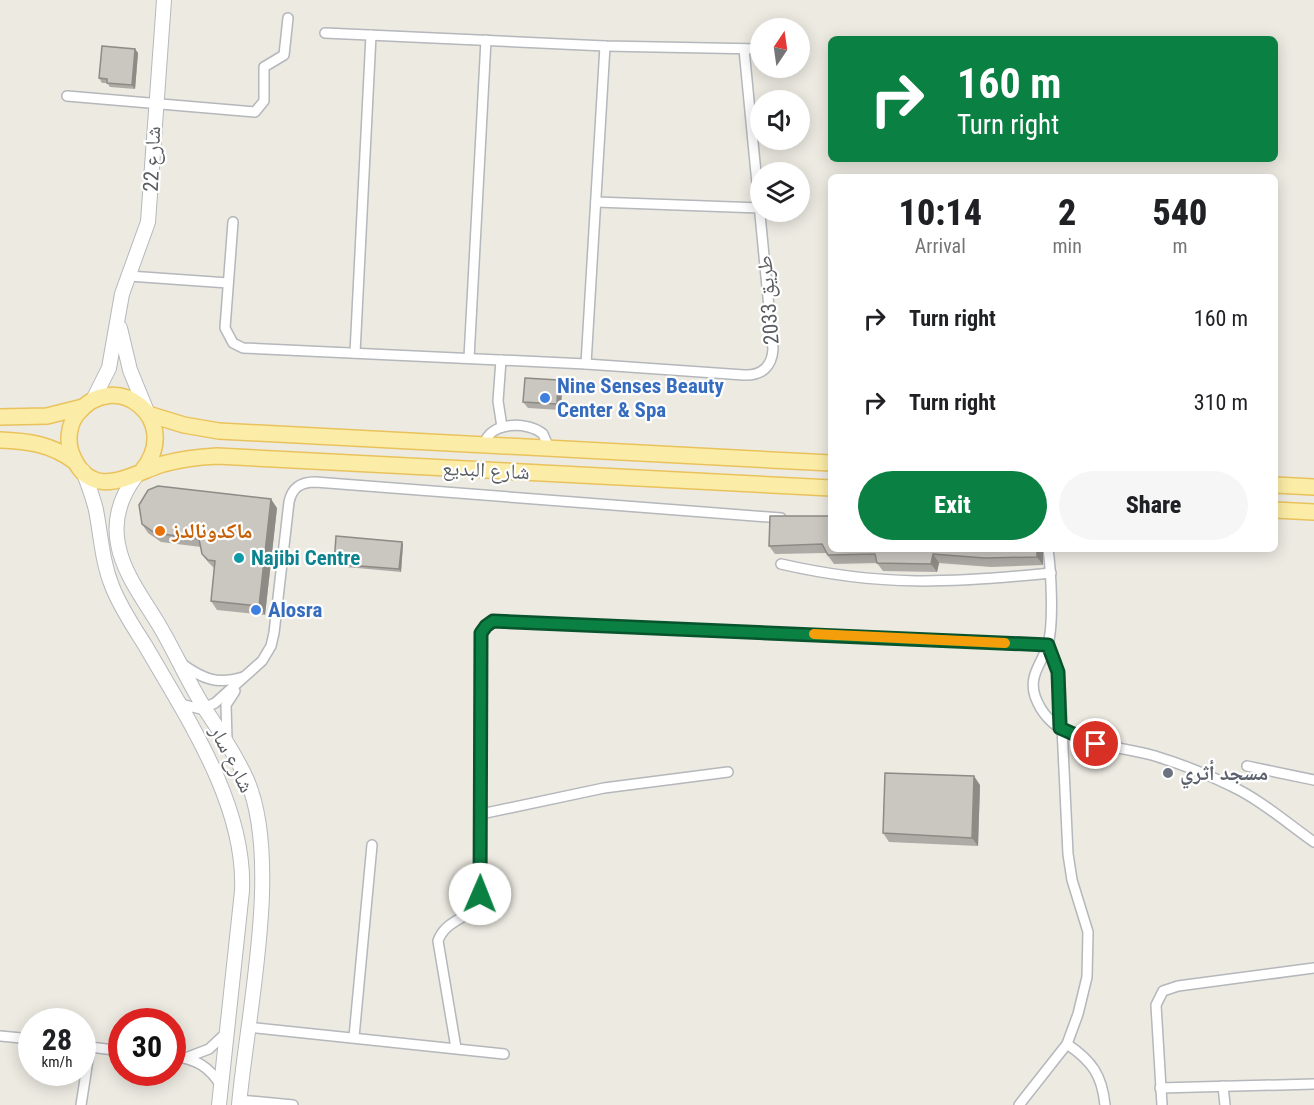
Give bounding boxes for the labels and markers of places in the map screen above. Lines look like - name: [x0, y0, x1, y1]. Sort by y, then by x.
- place label: Nine Senses Beauty Center & Spa: [557, 374, 725, 422]
- marker: Nine Senses Beauty Center & Spa: [538, 391, 552, 405]
- place label: ماكدونالدز: [171, 519, 252, 543]
- marker: ماكدونالدز: [153, 524, 167, 538]
- place label: Najibi Centre: [251, 546, 360, 570]
- marker: Najibi Centre: [232, 551, 246, 565]
- place label: Alosra: [268, 598, 322, 622]
- marker: Alosra: [249, 603, 263, 617]
- pin: [1070, 718, 1121, 769]
- place label: مسجد أثري: [1180, 759, 1268, 789]
- marker: مسجد أثري: [1161, 766, 1175, 780]

